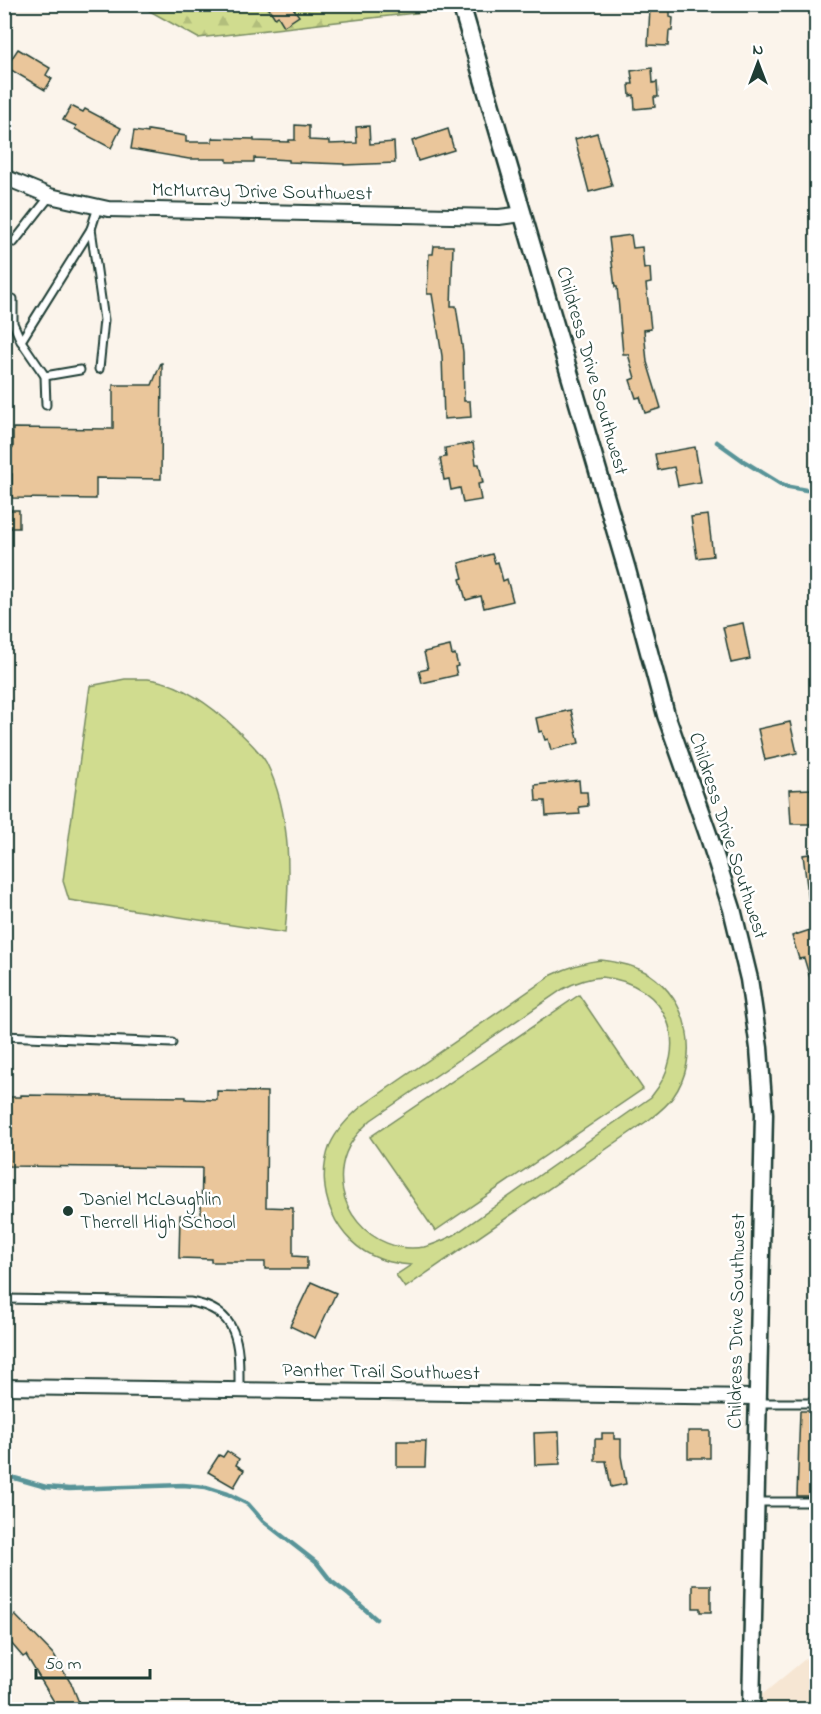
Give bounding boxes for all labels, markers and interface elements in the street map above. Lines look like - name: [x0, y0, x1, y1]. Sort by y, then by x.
- north arrow: [728, 33, 788, 93]
- text: N: [753, 38, 764, 62]
- street label: McMurray Drive Southwest: [152, 177, 373, 209]
- street label: Childress Drive Southwest: [547, 263, 635, 479]
- street label: Childress Drive Southwest: [680, 729, 774, 943]
- place label: Daniel McLaughlin Therrell High School: [79, 1186, 236, 1239]
- marker: Daniel McLaughlin Therrell High School: [61, 1204, 75, 1218]
- street label: Childress Drive Southwest: [722, 1213, 754, 1429]
- street label: Panther Trail Southwest: [282, 1357, 480, 1389]
- scale bar: [36, 1642, 150, 1680]
- text: 50 m: [45, 1652, 82, 1678]

